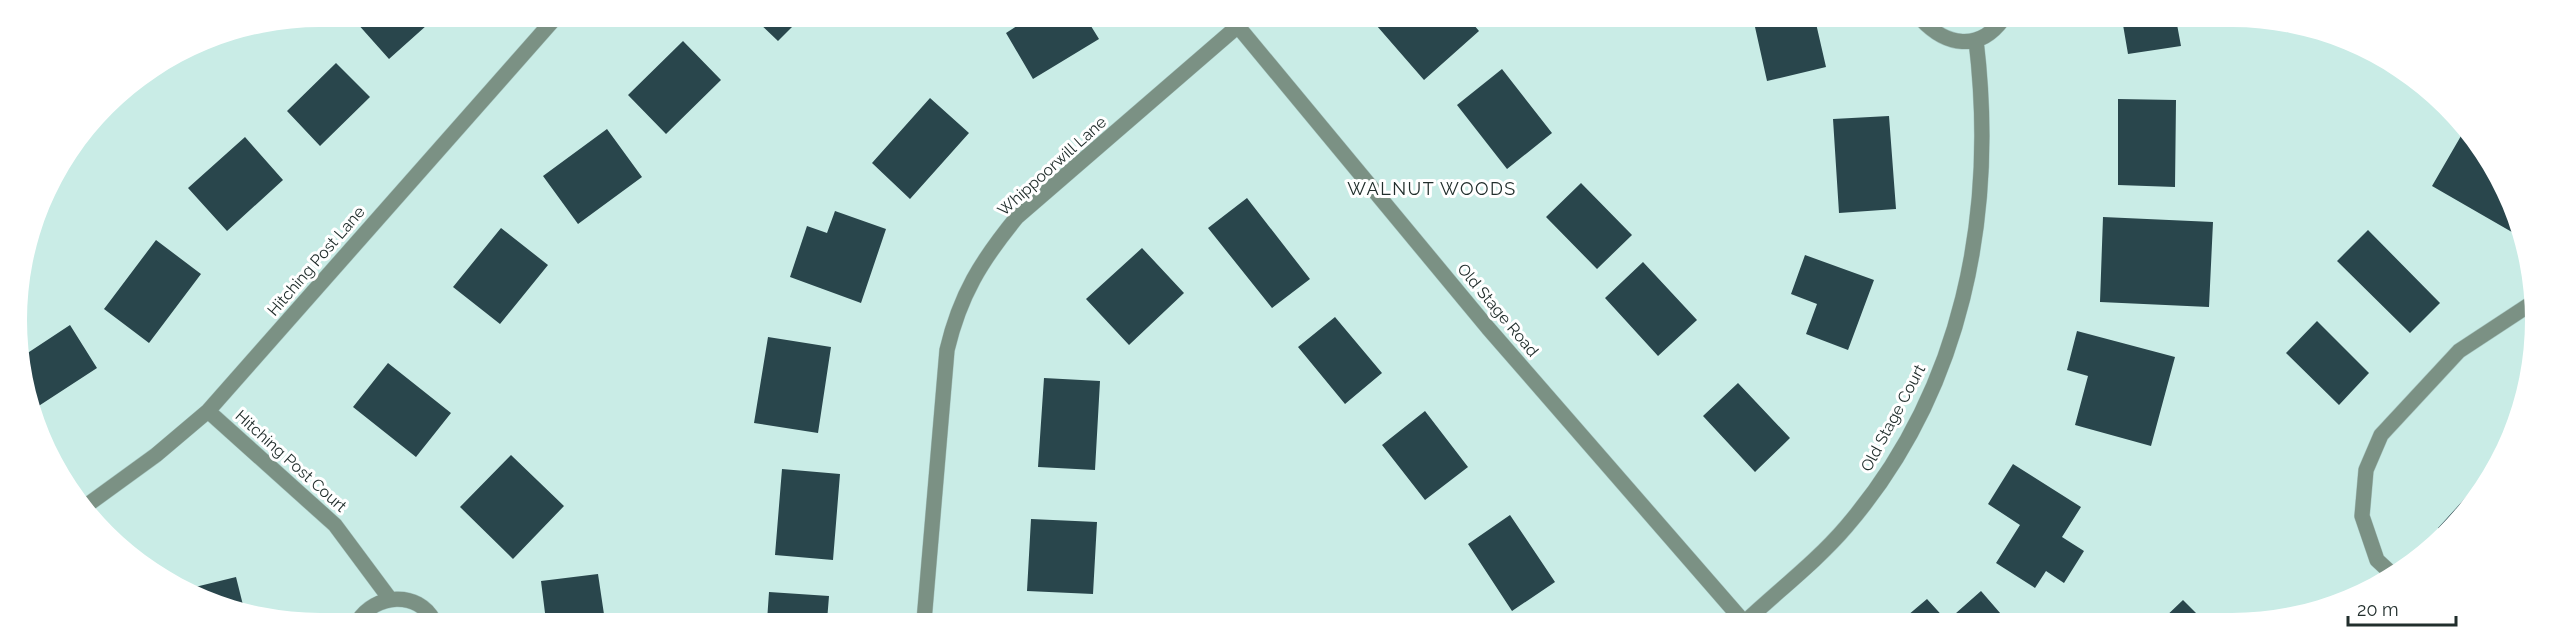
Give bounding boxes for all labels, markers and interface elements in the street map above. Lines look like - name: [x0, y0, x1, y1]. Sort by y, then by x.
- street label: Whippoorwill Lane: [994, 112, 1110, 220]
- district label: WALNUT WOODS: [1347, 178, 1517, 199]
- street label: Hitching Post Lane: [263, 202, 369, 320]
- street label: Old Stage Road: [1454, 260, 1543, 360]
- street label: Old Stage Court: [1857, 361, 1929, 475]
- street label: Hitching Post Court: [232, 406, 351, 516]
- scale bar: [2348, 589, 2456, 627]
- text: 20 m: [2357, 599, 2399, 620]

